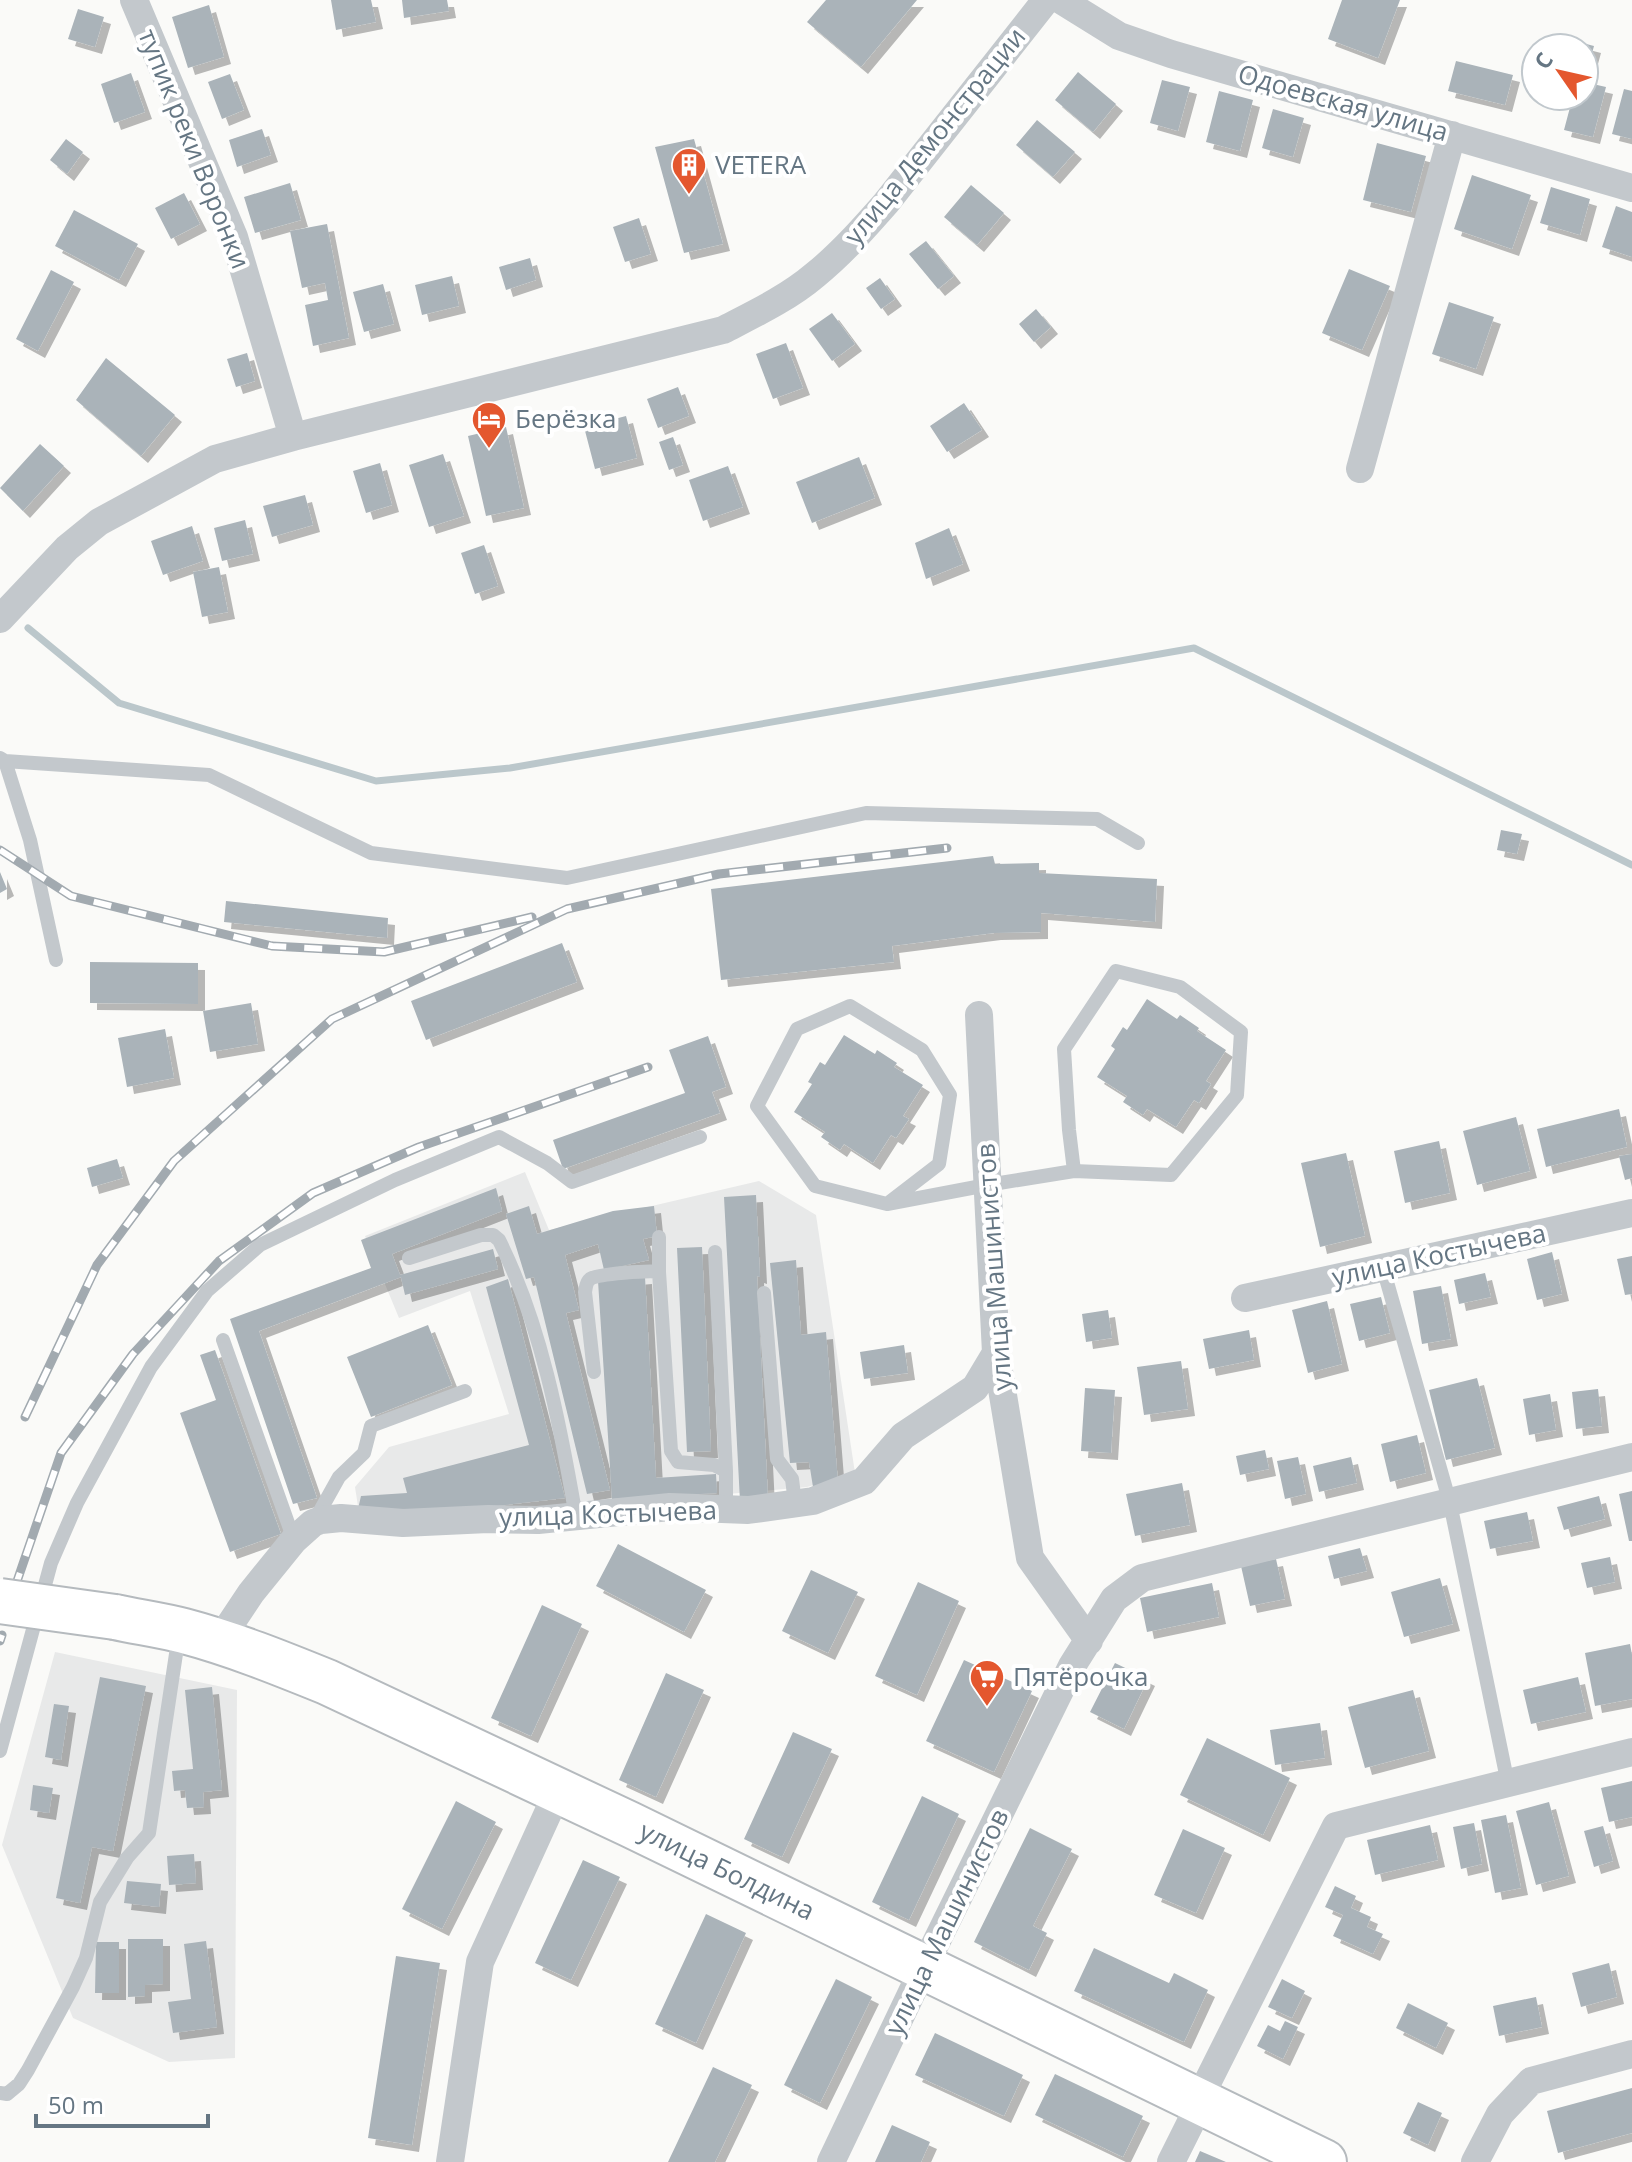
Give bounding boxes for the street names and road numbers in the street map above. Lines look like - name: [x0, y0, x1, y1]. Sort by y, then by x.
- street label: улица Демонстрации: [835, 19, 1033, 252]
- street label: тупик реки Воронки: [130, 23, 260, 274]
- street label: Одоевская улица: [1234, 55, 1453, 149]
- street label: улица Машинистов: [966, 1142, 1020, 1392]
- street label: улица Костычева: [1329, 1214, 1549, 1294]
- street label: улица Костычева: [498, 1491, 717, 1535]
- street label: улица Машинистов: [876, 1802, 1017, 2041]
- street label: улица Болдина: [634, 1812, 821, 1928]

